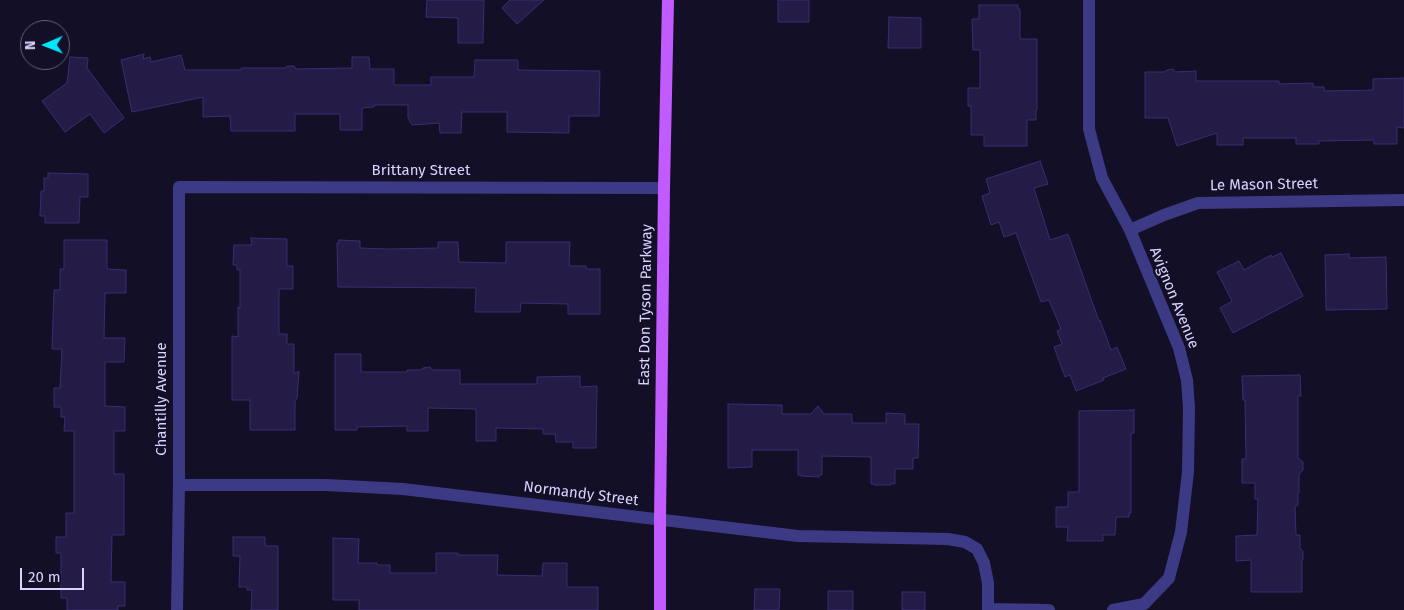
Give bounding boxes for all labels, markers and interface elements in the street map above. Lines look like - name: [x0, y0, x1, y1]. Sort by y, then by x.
- north arrow: [20, 20, 70, 70]
- text: N: [22, 40, 39, 50]
- street label: Brittany Street: [372, 162, 470, 180]
- street label: Le Mason Street: [1210, 175, 1318, 195]
- street label: East Don Tyson Parkway: [636, 224, 656, 386]
- street label: Avignon Avenue: [1145, 245, 1203, 351]
- street label: Chantilly Avenue: [153, 342, 171, 456]
- street label: Normandy Street: [523, 478, 639, 510]
- scale bar: [22, 558, 86, 590]
- text: 20 m: [28, 568, 61, 586]

